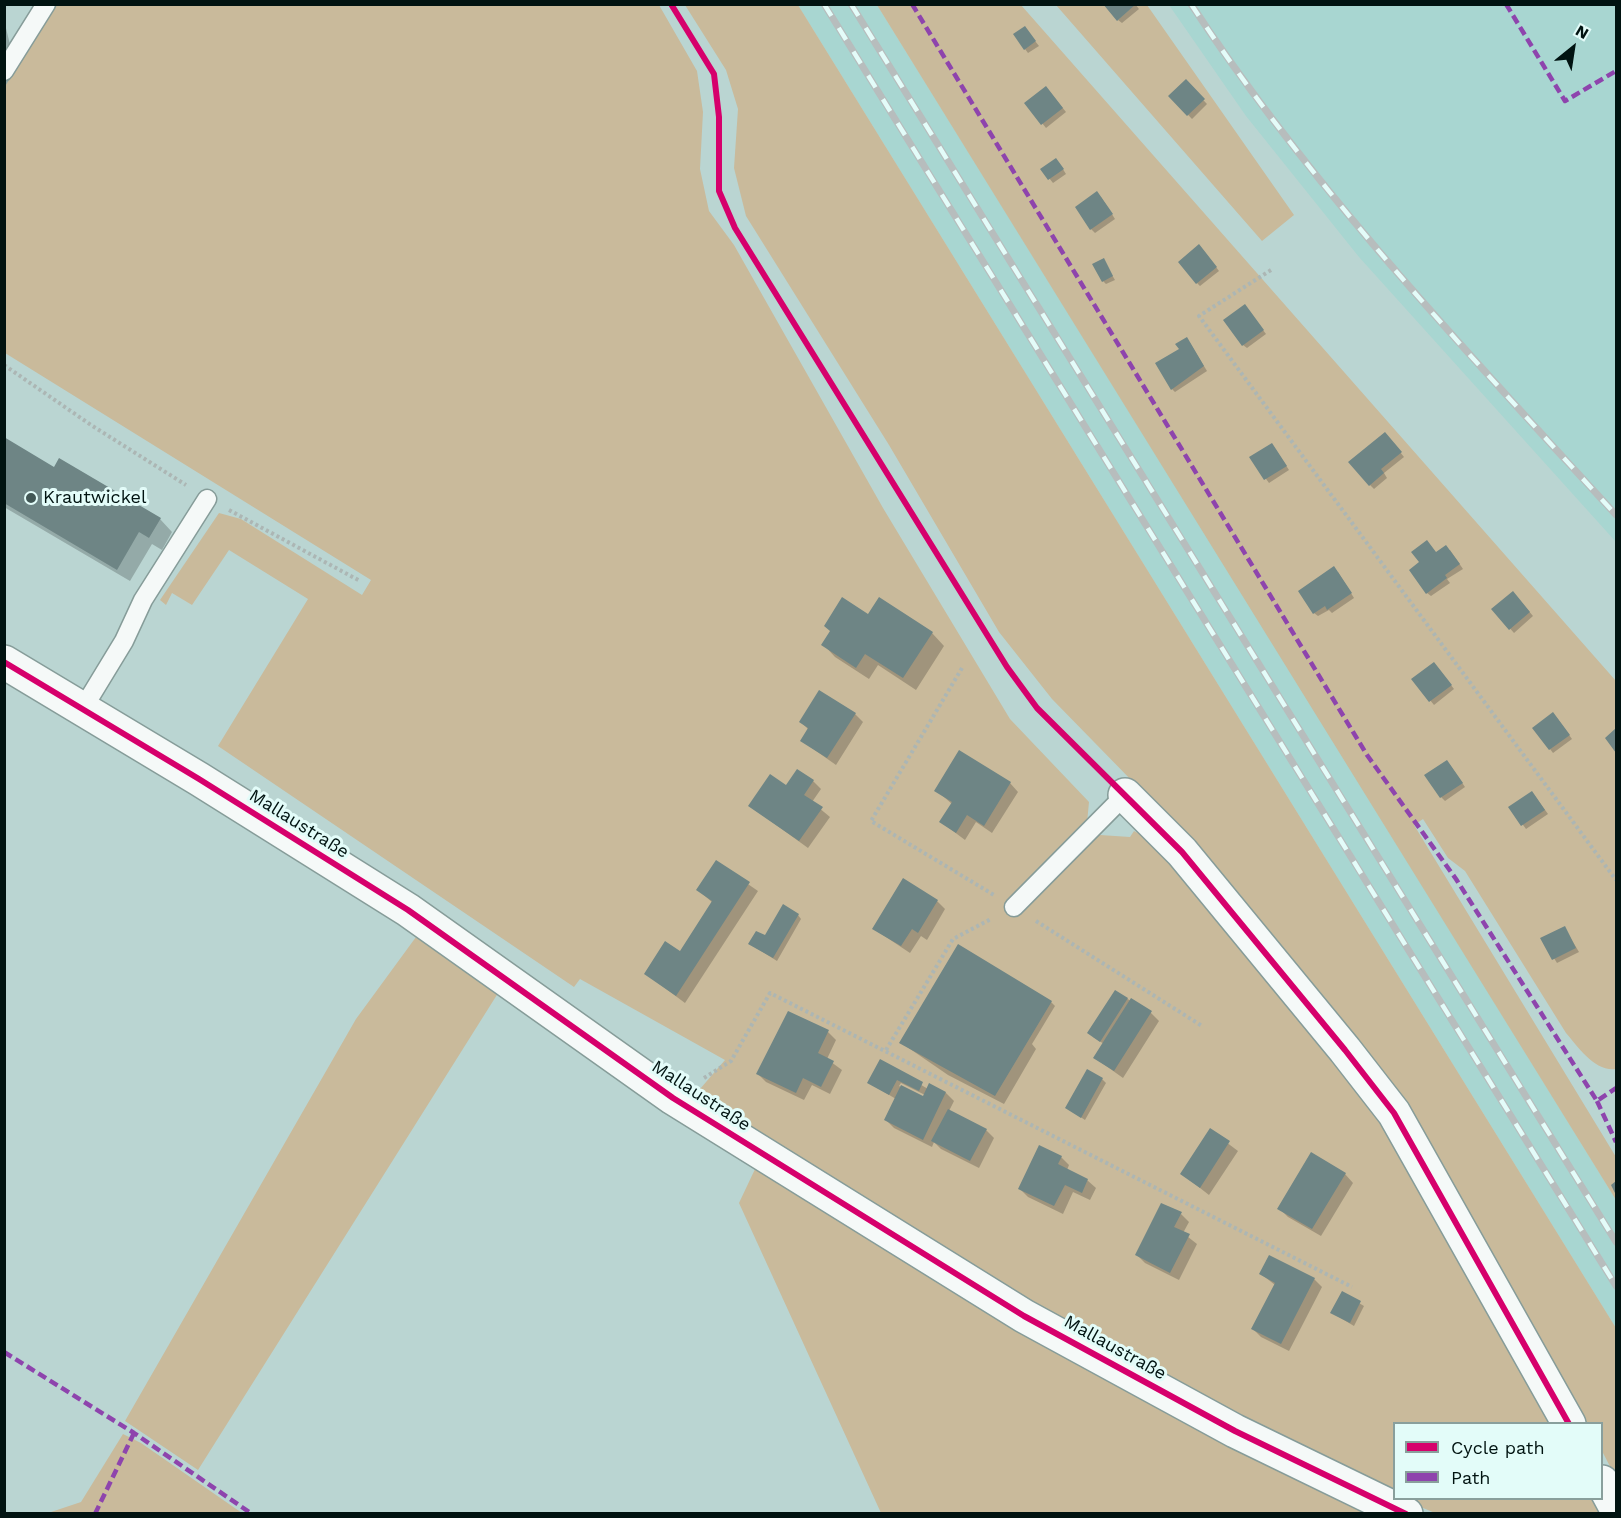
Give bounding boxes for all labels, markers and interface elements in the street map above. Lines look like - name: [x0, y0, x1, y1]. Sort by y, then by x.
- north arrow: [1543, 18, 1603, 78]
- text: N: [1572, 21, 1592, 43]
- place label: Krautwickel: [43, 487, 146, 509]
- marker: Krautwickel: [24, 491, 38, 505]
- street label: Mallaustraße: [245, 785, 353, 863]
- street label: Mallaustraße: [647, 1056, 755, 1136]
- street label: Mallaustraße: [1060, 1311, 1170, 1385]
- legend: [1393, 1422, 1603, 1500]
- text: Cycle path: [1451, 1437, 1545, 1458]
- text: Path: [1451, 1467, 1491, 1488]

